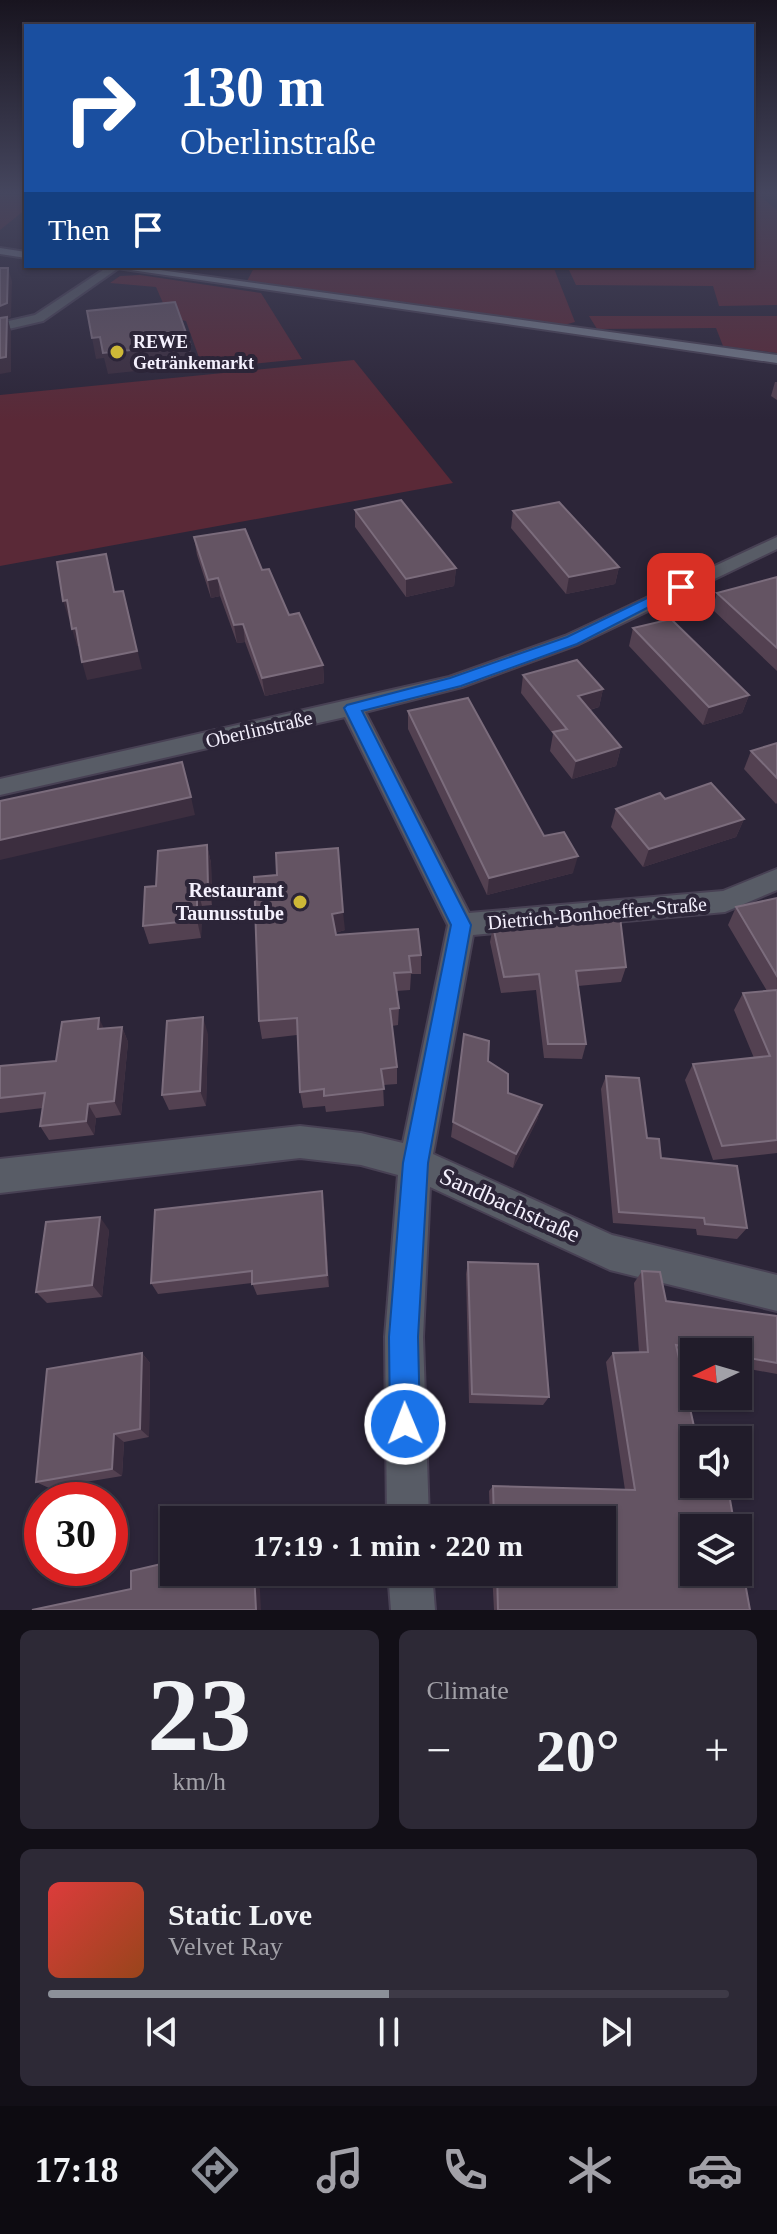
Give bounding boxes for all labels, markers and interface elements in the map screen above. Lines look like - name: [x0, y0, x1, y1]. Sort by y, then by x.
- icon: right: [48, 56, 152, 160]
- text: 130 m: [180, 56, 325, 118]
- text: Oberlinstraße: [180, 122, 376, 162]
- icon: arrive: [126, 208, 170, 252]
- text: Then: [48, 213, 110, 246]
- place label: REWE Getränkemarkt: [133, 332, 254, 373]
- marker: REWE Getränkemarkt: [108, 343, 126, 361]
- pin: [647, 553, 715, 621]
- icon: arrive: [659, 565, 703, 609]
- street label: Oberlinstraße: [203, 706, 315, 752]
- place label: Restaurant Taunusstube: [176, 879, 284, 924]
- street label: Dietrich-Bonhoeffer-Straße: [486, 892, 708, 934]
- marker: Restaurant Taunusstube: [291, 893, 309, 911]
- street label: Sandbachstraße: [436, 1162, 584, 1248]
- north arrow: [680, 1338, 752, 1410]
- map controls: [680, 1338, 752, 1586]
- position arrow: [363, 1382, 447, 1466]
- button: sound: [680, 1426, 752, 1498]
- speed limit sign: 30: [24, 1482, 128, 1586]
- button: layers: [680, 1514, 752, 1586]
- text: 17:19 · 1 min · 220 m: [253, 1529, 523, 1562]
- text: 23: [147, 1657, 251, 1772]
- text: Climate: [427, 1676, 509, 1705]
- text: 20°: [536, 1718, 620, 1784]
- text: −: [427, 1726, 451, 1775]
- text: +: [704, 1726, 729, 1775]
- text: km/h: [173, 1767, 226, 1796]
- text: Static Love: [168, 1898, 312, 1931]
- text: Velvet Ray: [168, 1932, 283, 1961]
- icon: previous: [140, 2010, 184, 2054]
- icon: pause: [367, 2010, 411, 2054]
- icon: next: [594, 2010, 638, 2054]
- icon: directions: [187, 2142, 243, 2198]
- icon: music: [312, 2142, 368, 2198]
- icon: phone: [437, 2142, 493, 2198]
- icon: climate: [562, 2142, 618, 2198]
- icon: car: [687, 2142, 743, 2198]
- text: 17:18: [34, 2150, 118, 2190]

